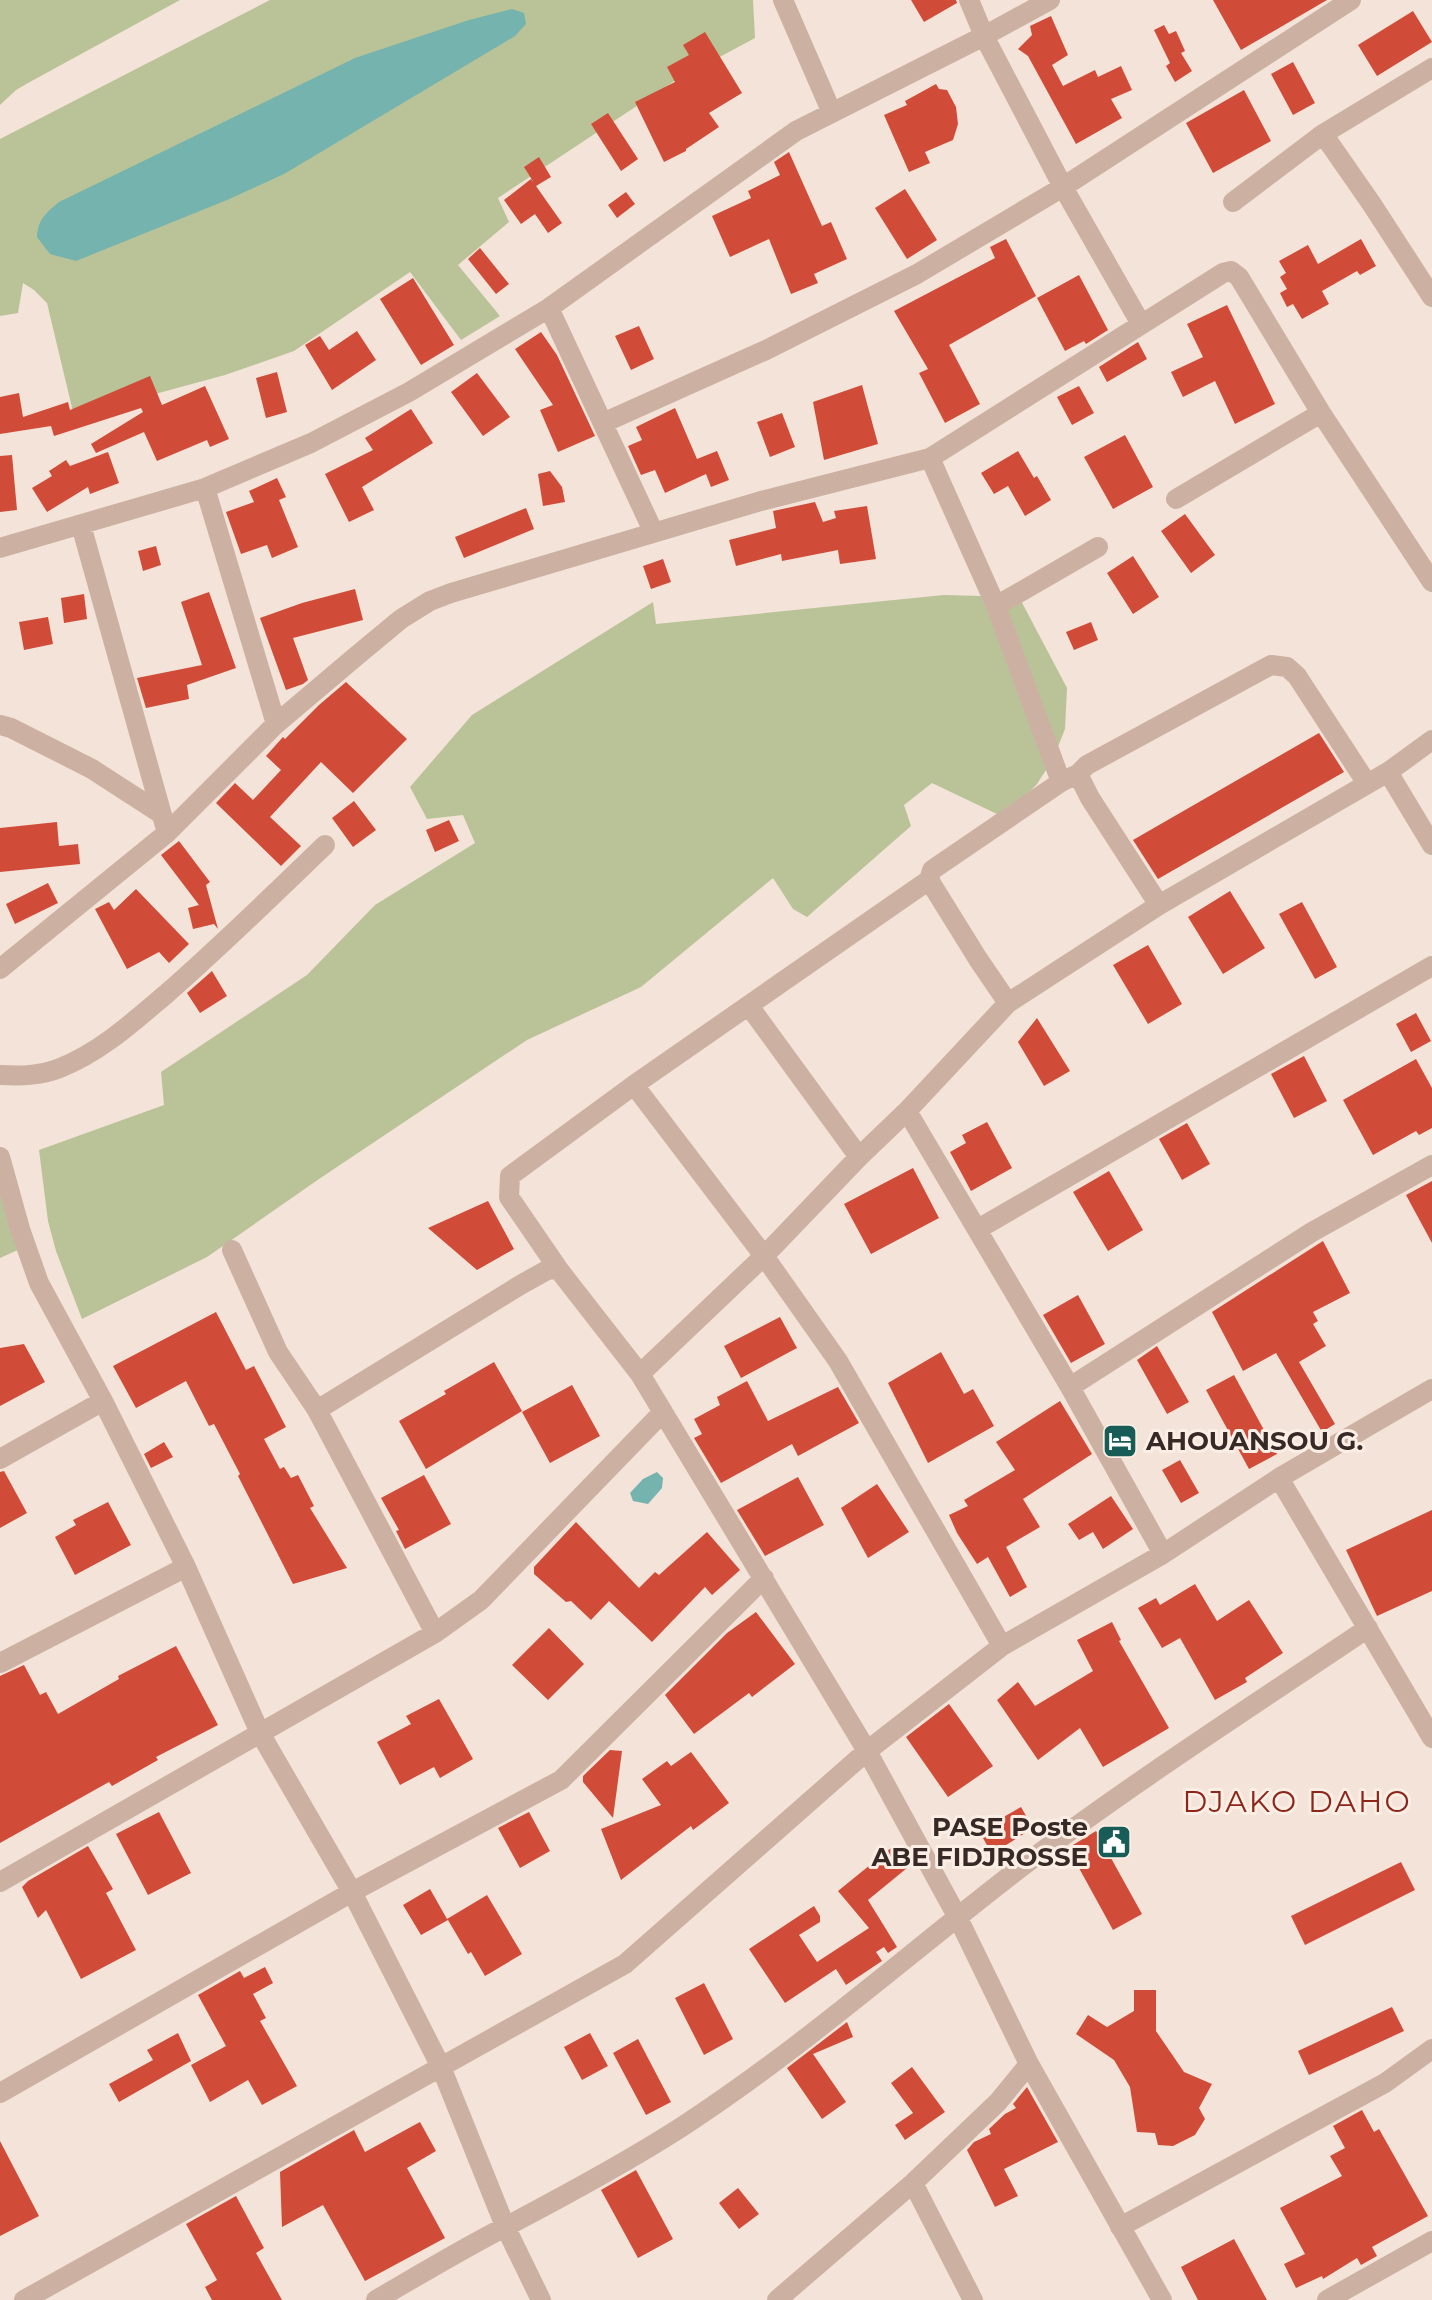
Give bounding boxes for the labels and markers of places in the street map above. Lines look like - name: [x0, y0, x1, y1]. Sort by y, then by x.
- hotel icon: AHOUANSOU G.: [1101, 1422, 1139, 1460]
- place label: AHOUANSOU G.: [1145, 1425, 1363, 1457]
- place label: PASE Poste ABE FIDJROSSE: [870, 1811, 1088, 1873]
- public building icon: PASE Poste ABE FIDJROSSE: [1095, 1823, 1133, 1861]

